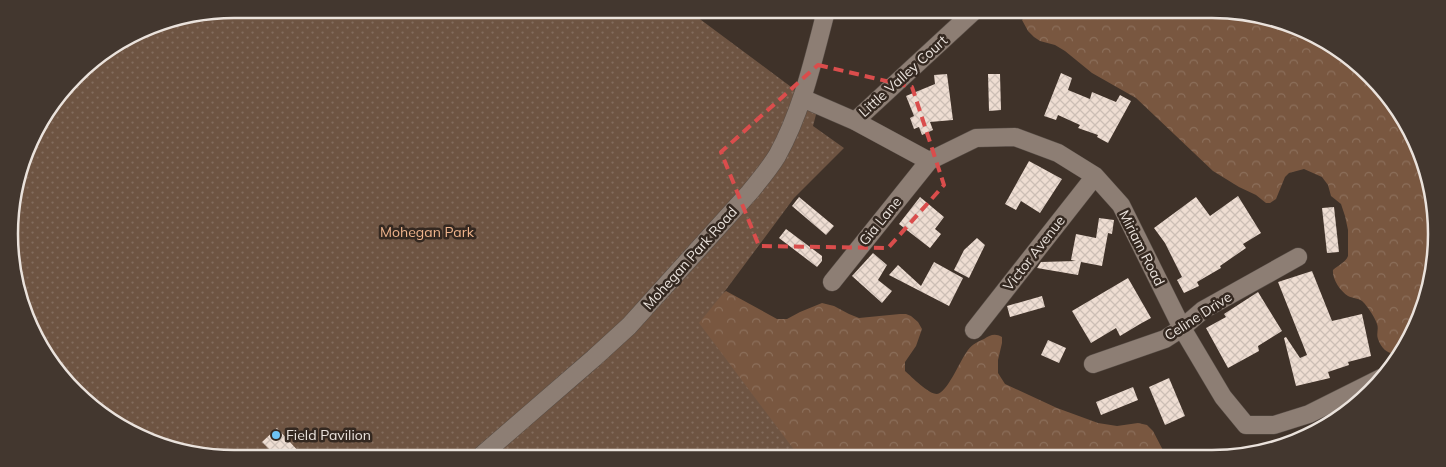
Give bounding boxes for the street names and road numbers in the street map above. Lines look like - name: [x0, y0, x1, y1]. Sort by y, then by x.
- street label: Little Valley Court: [855, 31, 951, 121]
- street label: Gia Lane: [855, 193, 905, 249]
- street label: Mohegan Park Road: [639, 203, 741, 313]
- street label: Miriam Road: [1115, 207, 1169, 289]
- street label: Victor Avenue: [999, 212, 1069, 294]
- street label: Celine Drive: [1161, 288, 1235, 344]

